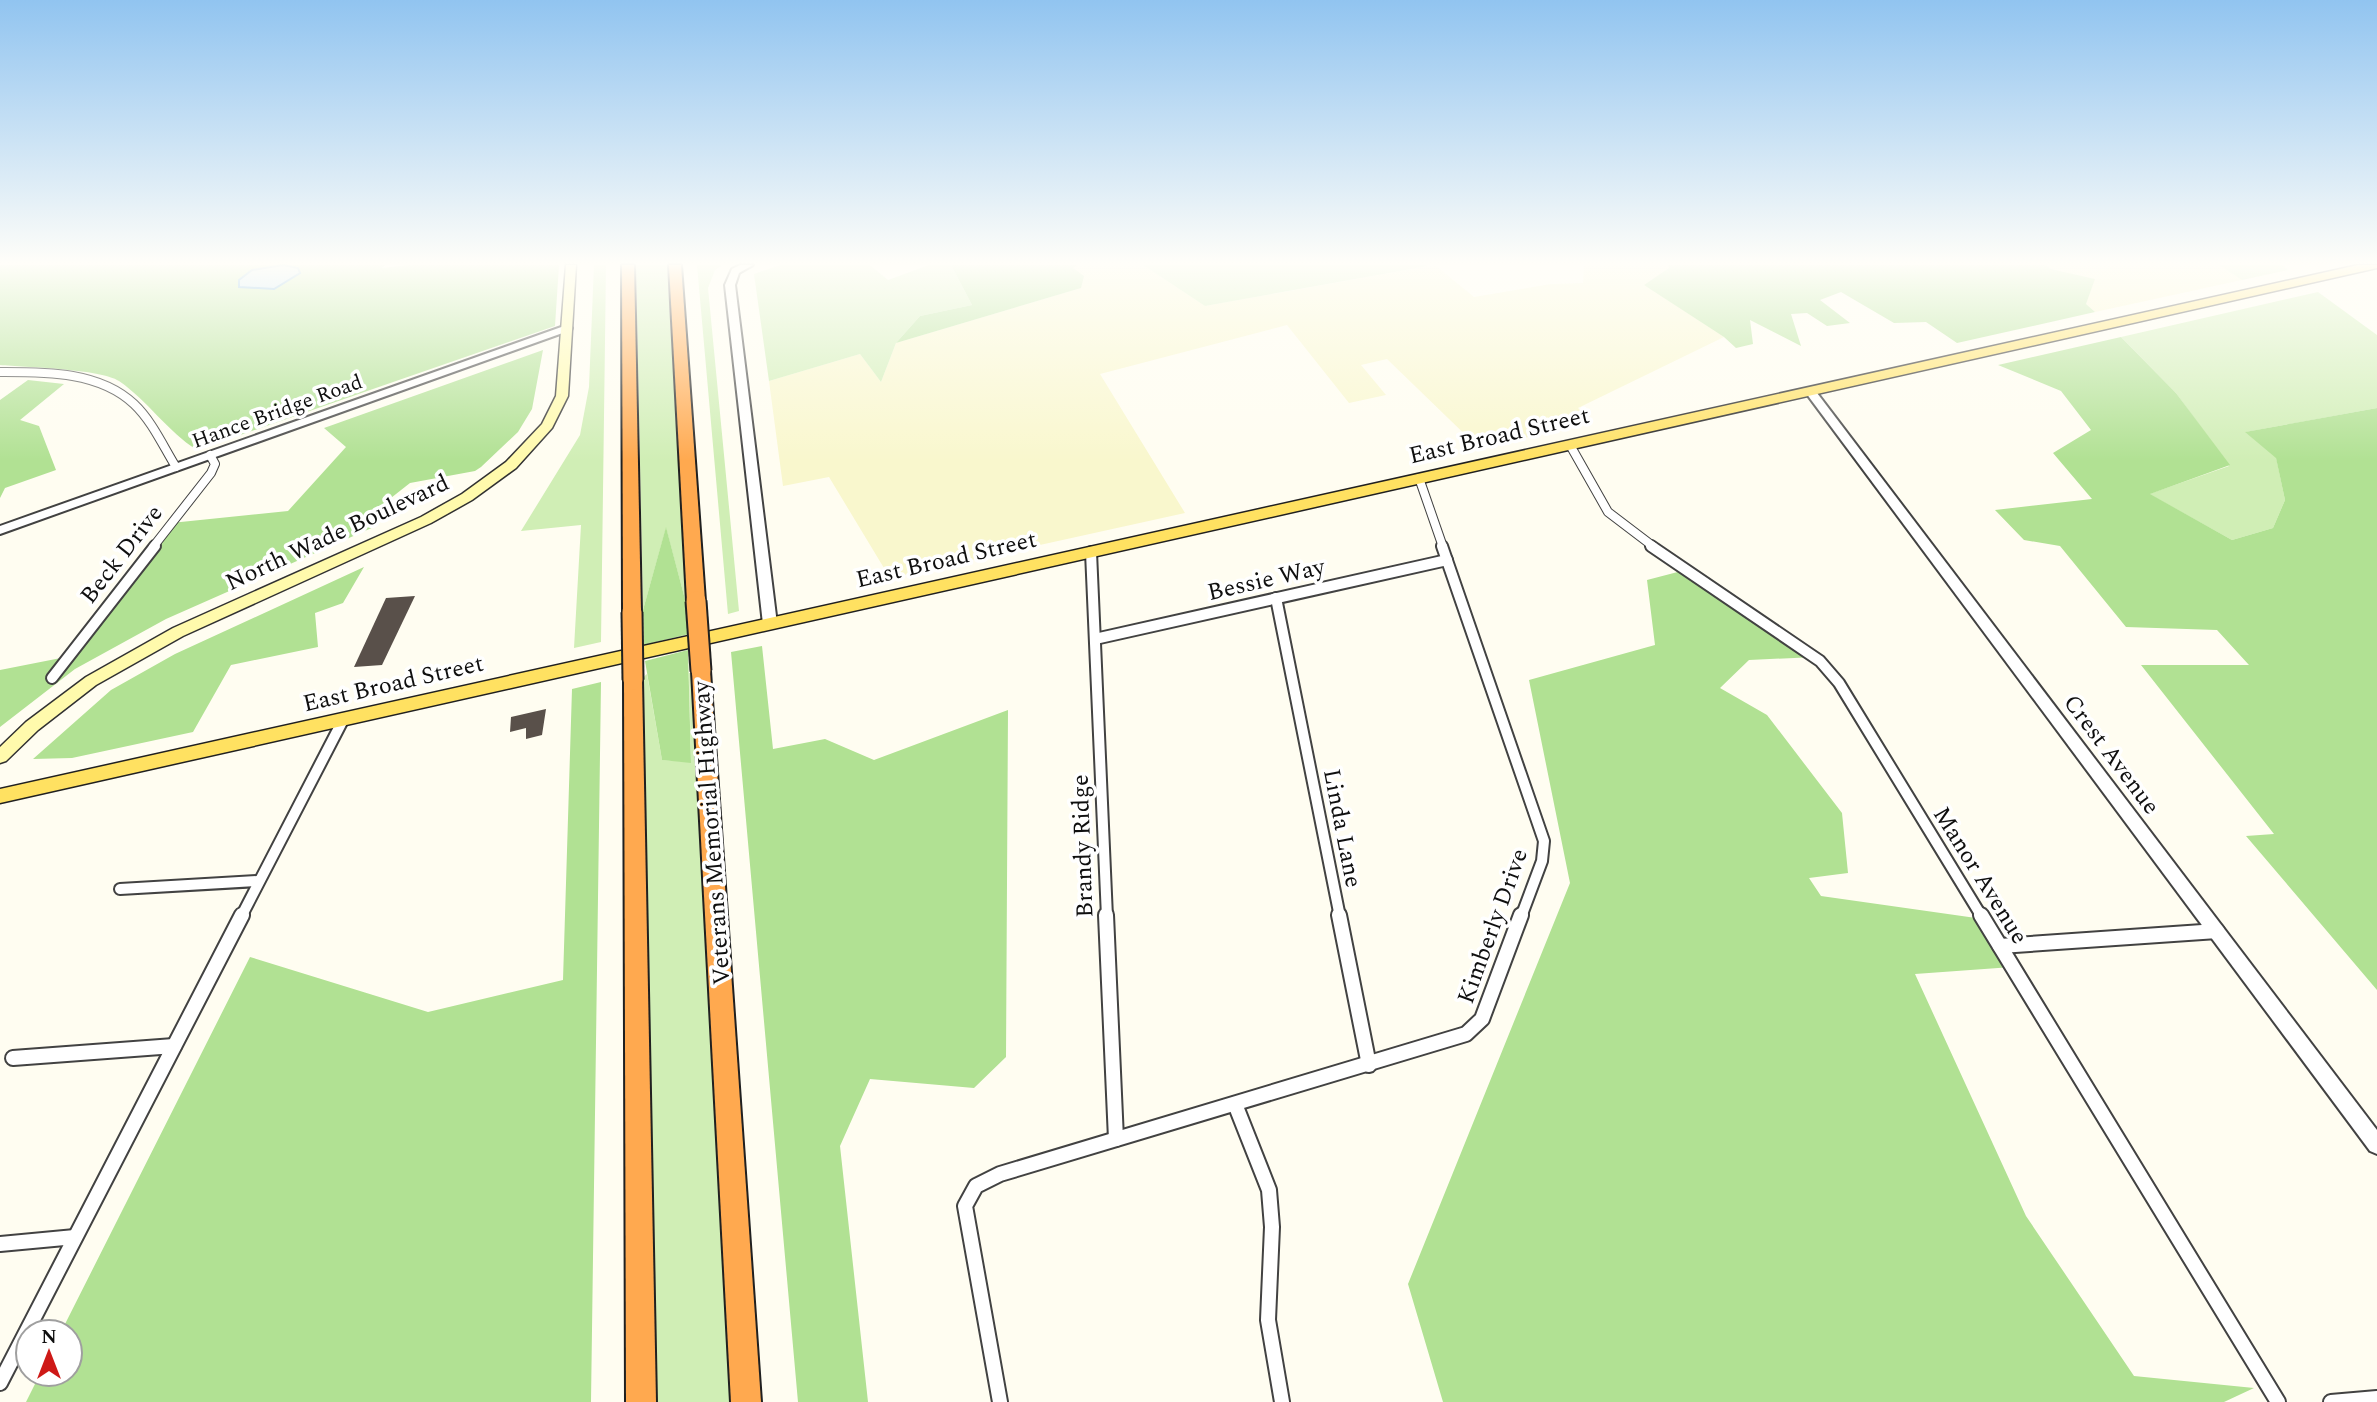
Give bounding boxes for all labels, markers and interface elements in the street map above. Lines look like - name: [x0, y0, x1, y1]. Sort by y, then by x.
- street label: Hance Bridge Road: [188, 366, 367, 458]
- street label: East Broad Street: [1405, 398, 1593, 474]
- street label: North Wade Boulevard: [220, 465, 455, 601]
- street label: Beck Drive: [71, 497, 172, 612]
- street label: East Broad Street: [852, 522, 1040, 598]
- street label: Bessie Way: [1204, 549, 1330, 611]
- street label: East Broad Street: [299, 646, 487, 722]
- street label: Veterans Memorial Highway: [683, 678, 741, 986]
- street label: Crest Avenue: [2054, 687, 2168, 822]
- street label: Linda Lane: [1313, 766, 1371, 891]
- street label: Brandy Ridge: [1063, 774, 1103, 918]
- street label: Manor Avenue: [1923, 800, 2037, 951]
- street label: Kimberly Drive: [1448, 844, 1538, 1009]
- north arrow: [14, 1318, 84, 1388]
- text: N: [41, 1323, 57, 1352]

